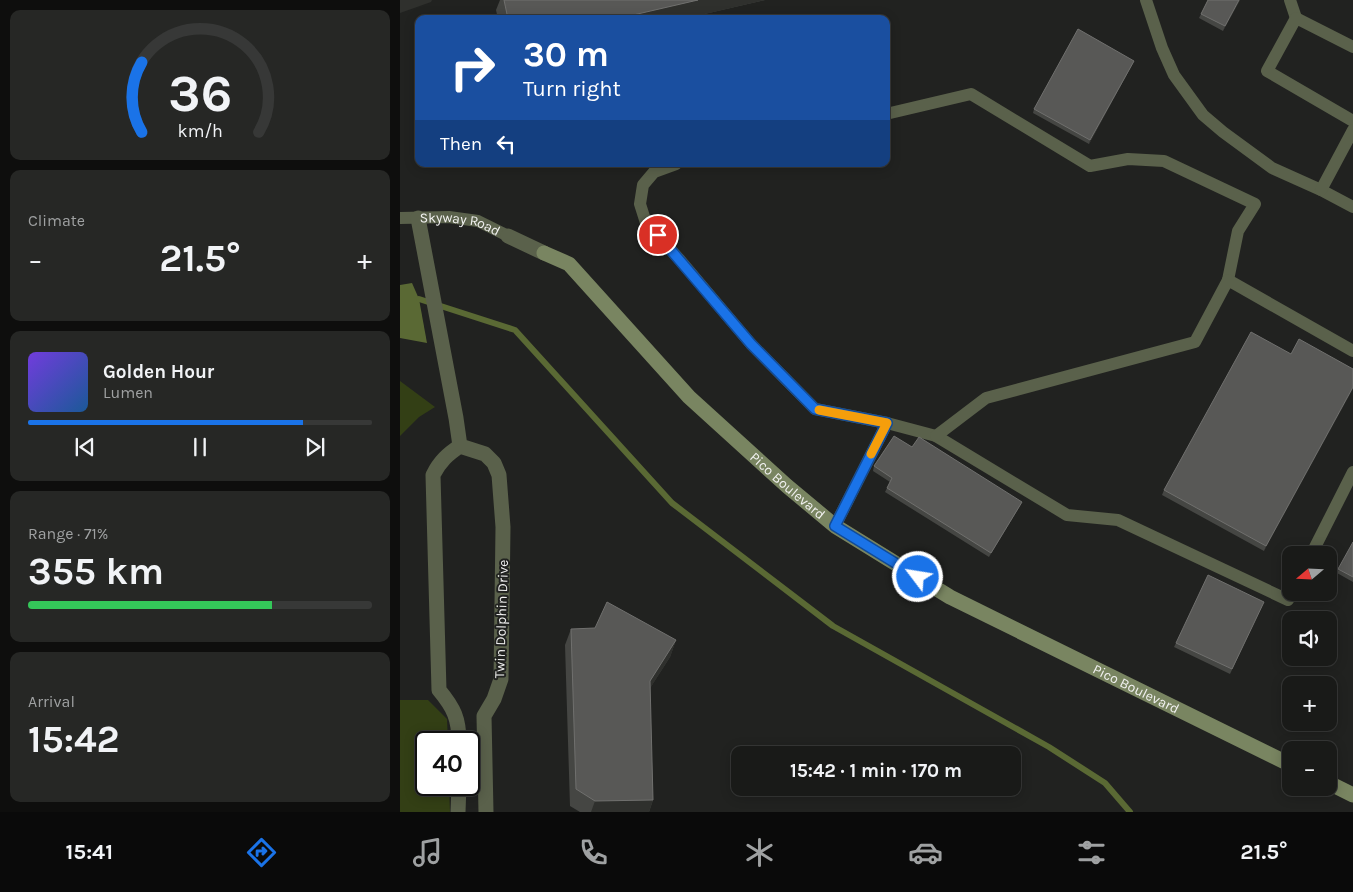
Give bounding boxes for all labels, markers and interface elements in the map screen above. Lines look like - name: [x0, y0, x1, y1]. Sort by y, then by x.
- text: 30 m: [523, 34, 609, 75]
- icon: right: [440, 35, 505, 100]
- text: 36: [168, 63, 232, 124]
- text: Turn right: [523, 76, 621, 102]
- text: km/h: [177, 121, 223, 142]
- icon: left: [492, 130, 520, 158]
- text: Then: [440, 133, 482, 155]
- street label: Skyway Road: [420, 209, 503, 240]
- text: Climate: [28, 211, 85, 230]
- pin: [637, 214, 679, 256]
- icon: arrive: [644, 221, 672, 249]
- text: 21.5°: [159, 236, 241, 281]
- text: −: [28, 243, 43, 276]
- text: +: [357, 243, 372, 276]
- text: Golden Hour: [103, 361, 214, 383]
- text: Lumen: [103, 383, 153, 402]
- icon: previous: [71, 433, 99, 461]
- icon: pause: [186, 433, 214, 461]
- icon: next: [301, 433, 329, 461]
- street label: Pico Boulevard: [746, 449, 828, 523]
- text: Range · 71%: [28, 524, 108, 543]
- north arrow: [1282, 546, 1338, 601]
- map controls: [1282, 546, 1337, 796]
- text: 355 km: [28, 549, 164, 594]
- position arrow: [891, 550, 943, 602]
- street label: Twin Dolphin Drive: [491, 559, 512, 679]
- button: sound: [1282, 611, 1337, 666]
- street label: Pico Boulevard: [1090, 661, 1182, 718]
- button: +: [1282, 676, 1337, 731]
- text: Arrival: [28, 692, 75, 711]
- text: 15:42: [28, 717, 120, 762]
- speed limit sign: 40: [415, 731, 480, 796]
- button: −: [1282, 741, 1337, 796]
- text: 15:42 · 1 min · 170 m: [790, 760, 962, 782]
- icon: directions: [244, 835, 279, 870]
- icon: music: [410, 835, 445, 870]
- icon: phone: [576, 835, 611, 870]
- icon: climate: [742, 835, 777, 870]
- icon: car: [908, 835, 943, 870]
- icon: filters: [1074, 835, 1109, 870]
- text: 15:41: [66, 839, 113, 865]
- text: 21.5°: [1240, 839, 1287, 865]

